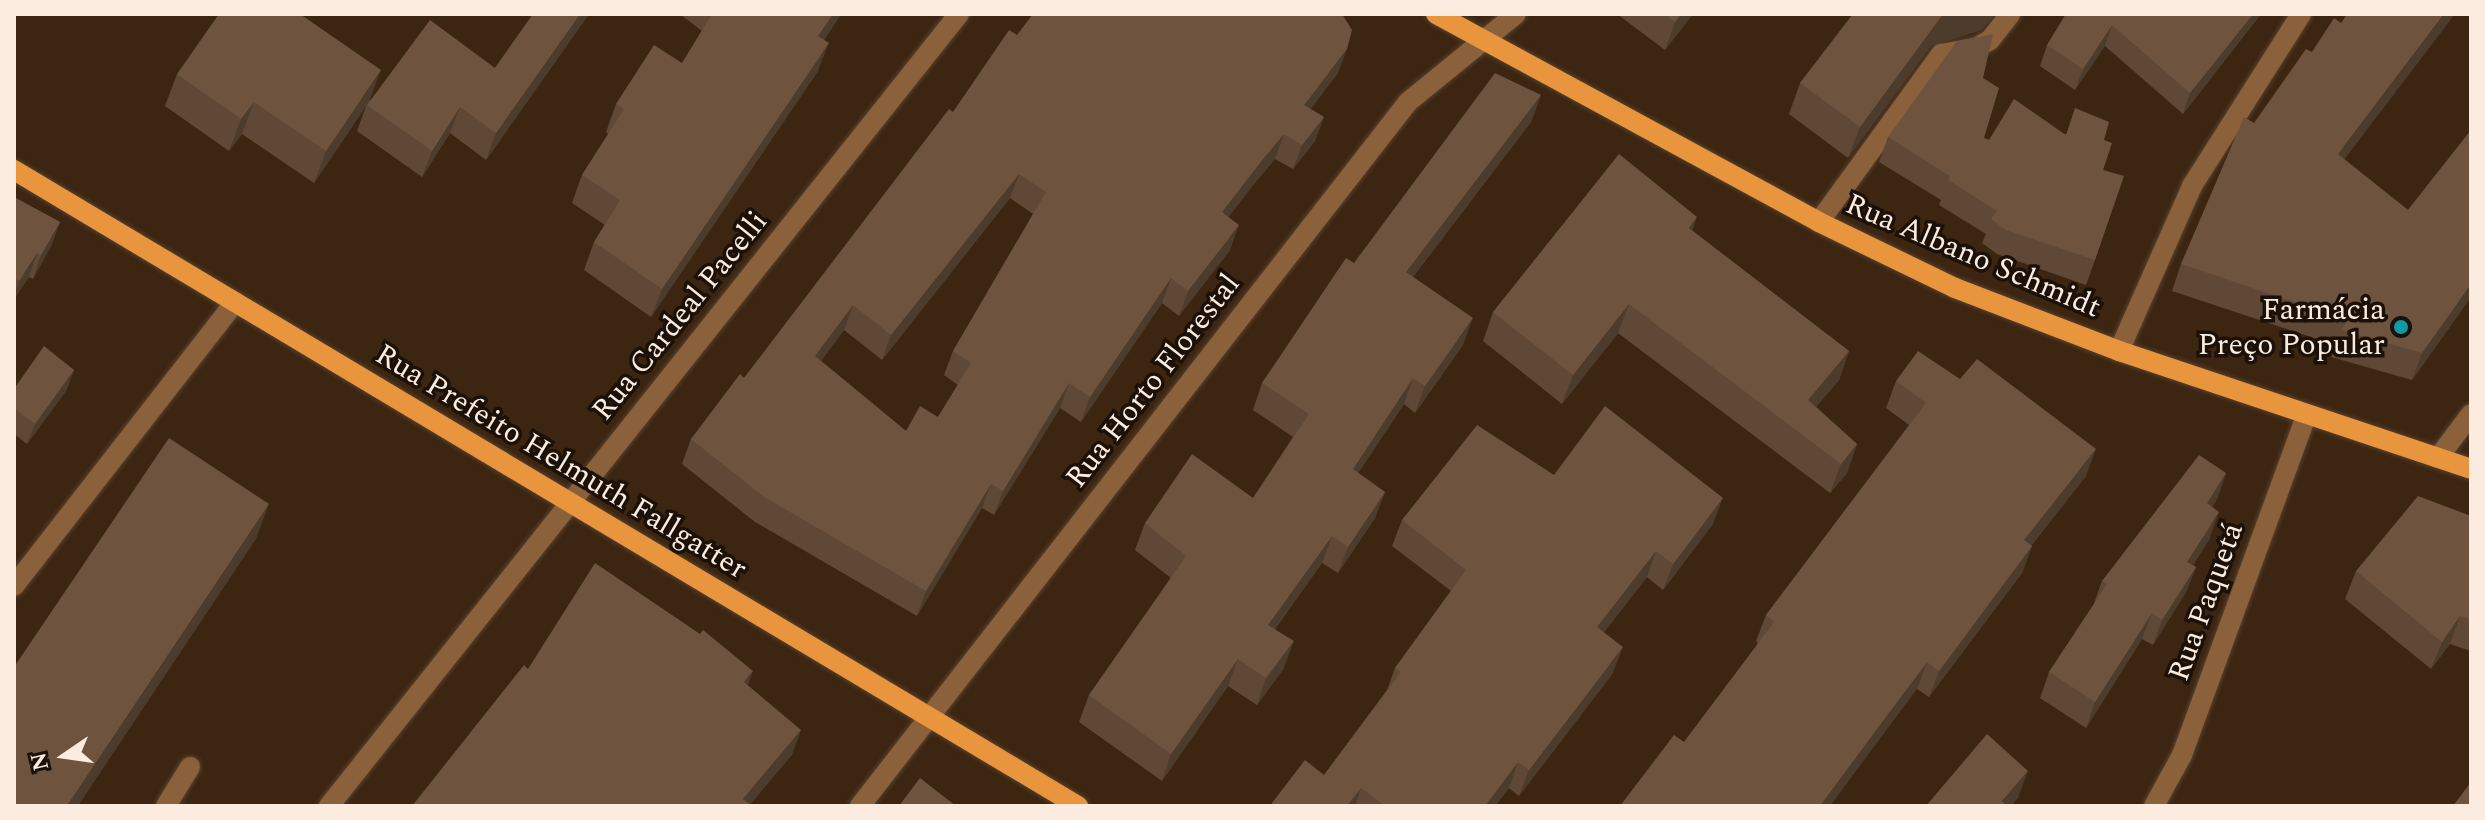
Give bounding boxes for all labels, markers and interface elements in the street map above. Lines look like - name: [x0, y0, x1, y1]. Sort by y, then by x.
- street label: Rua Albano Schmidt: [1840, 186, 2106, 326]
- street label: Rua Cardeal Pacelli: [585, 204, 775, 428]
- street label: Rua Horto Florestal: [1058, 267, 1248, 495]
- place label: Farmácia Preço Popular: [2198, 292, 2385, 362]
- marker: Farmácia Preço Popular: [2392, 318, 2410, 336]
- street label: Rua Prefeito Helmuth Fallgatter: [369, 337, 753, 587]
- street label: Rua Paquetá: [2161, 518, 2251, 686]
- north arrow: [24, 716, 104, 796]
- text: N: [22, 749, 58, 774]

